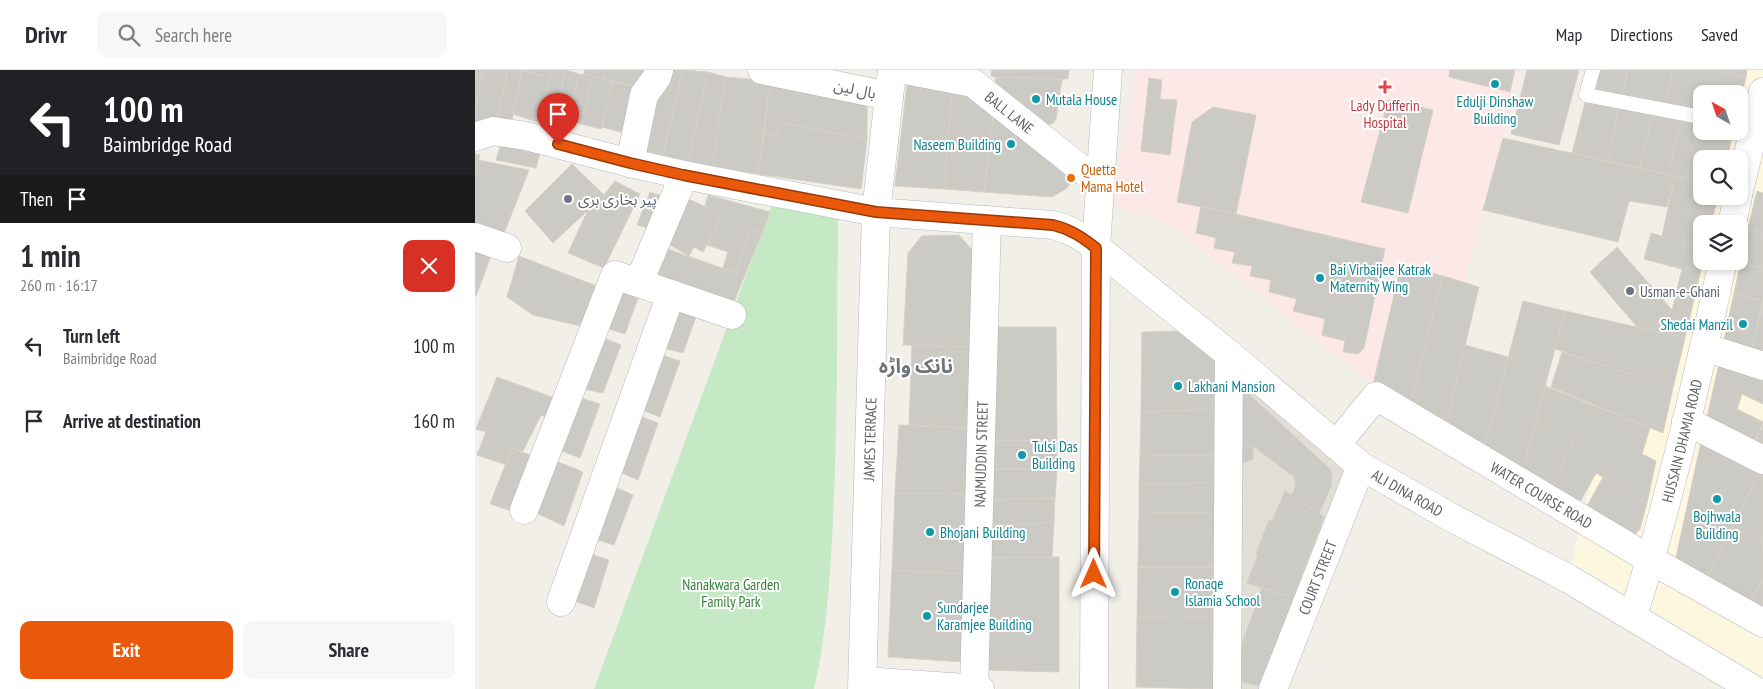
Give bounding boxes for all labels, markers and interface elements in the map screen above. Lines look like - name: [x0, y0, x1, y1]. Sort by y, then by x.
- search box: [97, 12, 447, 57]
- text: Drivr: [25, 19, 67, 50]
- icon: search: [115, 21, 143, 49]
- text: Search here: [155, 23, 232, 47]
- text: Map: [1556, 23, 1582, 46]
- text: Directions: [1610, 23, 1673, 46]
- text: Saved: [1701, 23, 1738, 46]
- street label: بال لین: [832, 75, 878, 103]
- marker: Edulji Dinshaw Building: [1489, 78, 1501, 90]
- marker: Lady Dufferin Hospital: [1378, 80, 1392, 94]
- north arrow: [1693, 85, 1747, 140]
- map controls: [1693, 85, 1748, 270]
- text: 100 m: [103, 86, 184, 132]
- street label: BALL LANE: [981, 87, 1038, 137]
- icon: left: [20, 90, 85, 155]
- place label: Mutala House: [1046, 90, 1117, 109]
- place label: Edulji Dinshaw Building: [1457, 92, 1534, 128]
- pin: [537, 93, 579, 144]
- marker: Mutala House: [1030, 93, 1042, 105]
- place label: Lady Dufferin Hospital: [1350, 96, 1420, 132]
- icon: arrive: [544, 100, 572, 128]
- text: Baimbridge Road: [103, 130, 232, 158]
- place label: Naseem Building: [914, 135, 1001, 154]
- marker: Naseem Building: [1005, 138, 1017, 150]
- button: search: [1693, 150, 1748, 205]
- place label: Quetta Mama Hotel: [1081, 160, 1144, 196]
- marker: Quetta Mama Hotel: [1065, 172, 1077, 184]
- icon: arrive: [63, 185, 91, 213]
- text: Then: [20, 187, 53, 211]
- place label: پیر بخاری ہری: [578, 190, 657, 210]
- marker: پیر بخاری ہری: [562, 193, 574, 205]
- button: layers: [1693, 215, 1748, 270]
- text: 1 min: [20, 236, 81, 275]
- button: close: [403, 240, 455, 292]
- place label: Bai Virbaijee Katrak Maternity Wing: [1330, 260, 1431, 296]
- marker: Bai Virbaijee Katrak Maternity Wing: [1314, 272, 1326, 284]
- text: 260 m · 16:17: [20, 275, 98, 295]
- place label: Usman-e-Ghani: [1640, 282, 1720, 301]
- marker: Usman-e-Ghani: [1624, 285, 1636, 297]
- place label: Shedai Manzil: [1661, 315, 1734, 334]
- marker: Shedai Manzil: [1737, 318, 1749, 330]
- text: Turn left: [63, 324, 120, 348]
- icon: left: [20, 332, 48, 360]
- text: 100 m: [413, 334, 455, 358]
- text: Baimbridge Road: [63, 348, 157, 368]
- district label: نانک واڑہ: [879, 353, 953, 379]
- place label: Lakhani Mansion: [1188, 377, 1275, 396]
- street label: HUSSAIN DHAMIA ROAD: [1657, 377, 1706, 504]
- marker: Lakhani Mansion: [1172, 380, 1184, 392]
- street label: JAMES TERRACE: [859, 397, 880, 482]
- street label: NAJMUDDIN STREET: [970, 400, 991, 508]
- icon: arrive: [20, 407, 48, 435]
- text: Arrive at destination: [63, 409, 201, 433]
- text: 160 m: [413, 409, 455, 433]
- place label: Tulsi Das Building: [1032, 437, 1078, 473]
- marker: Tulsi Das Building: [1016, 449, 1028, 461]
- street label: WATER COURSE ROAD: [1487, 457, 1596, 532]
- street label: ALI DINA ROAD: [1368, 465, 1447, 520]
- marker: Bojhwala Building: [1711, 493, 1723, 505]
- place label: Bojhwala Building: [1693, 507, 1741, 543]
- place label: Bhojani Building: [940, 523, 1026, 542]
- marker: Bhojani Building: [924, 526, 936, 538]
- street label: COURT STREET: [1294, 537, 1340, 617]
- position arrow: [1067, 547, 1119, 599]
- place label: Ronaqe Islamia School: [1185, 574, 1261, 610]
- park label: Nanakwara Garden Family Park: [682, 575, 780, 611]
- marker: Ronaqe Islamia School: [1169, 586, 1181, 598]
- place label: Sundarjee Karamjee Building: [937, 598, 1032, 634]
- marker: Sundarjee Karamjee Building: [921, 610, 933, 622]
- button: Exit: [20, 621, 233, 679]
- button: Share: [243, 621, 455, 679]

